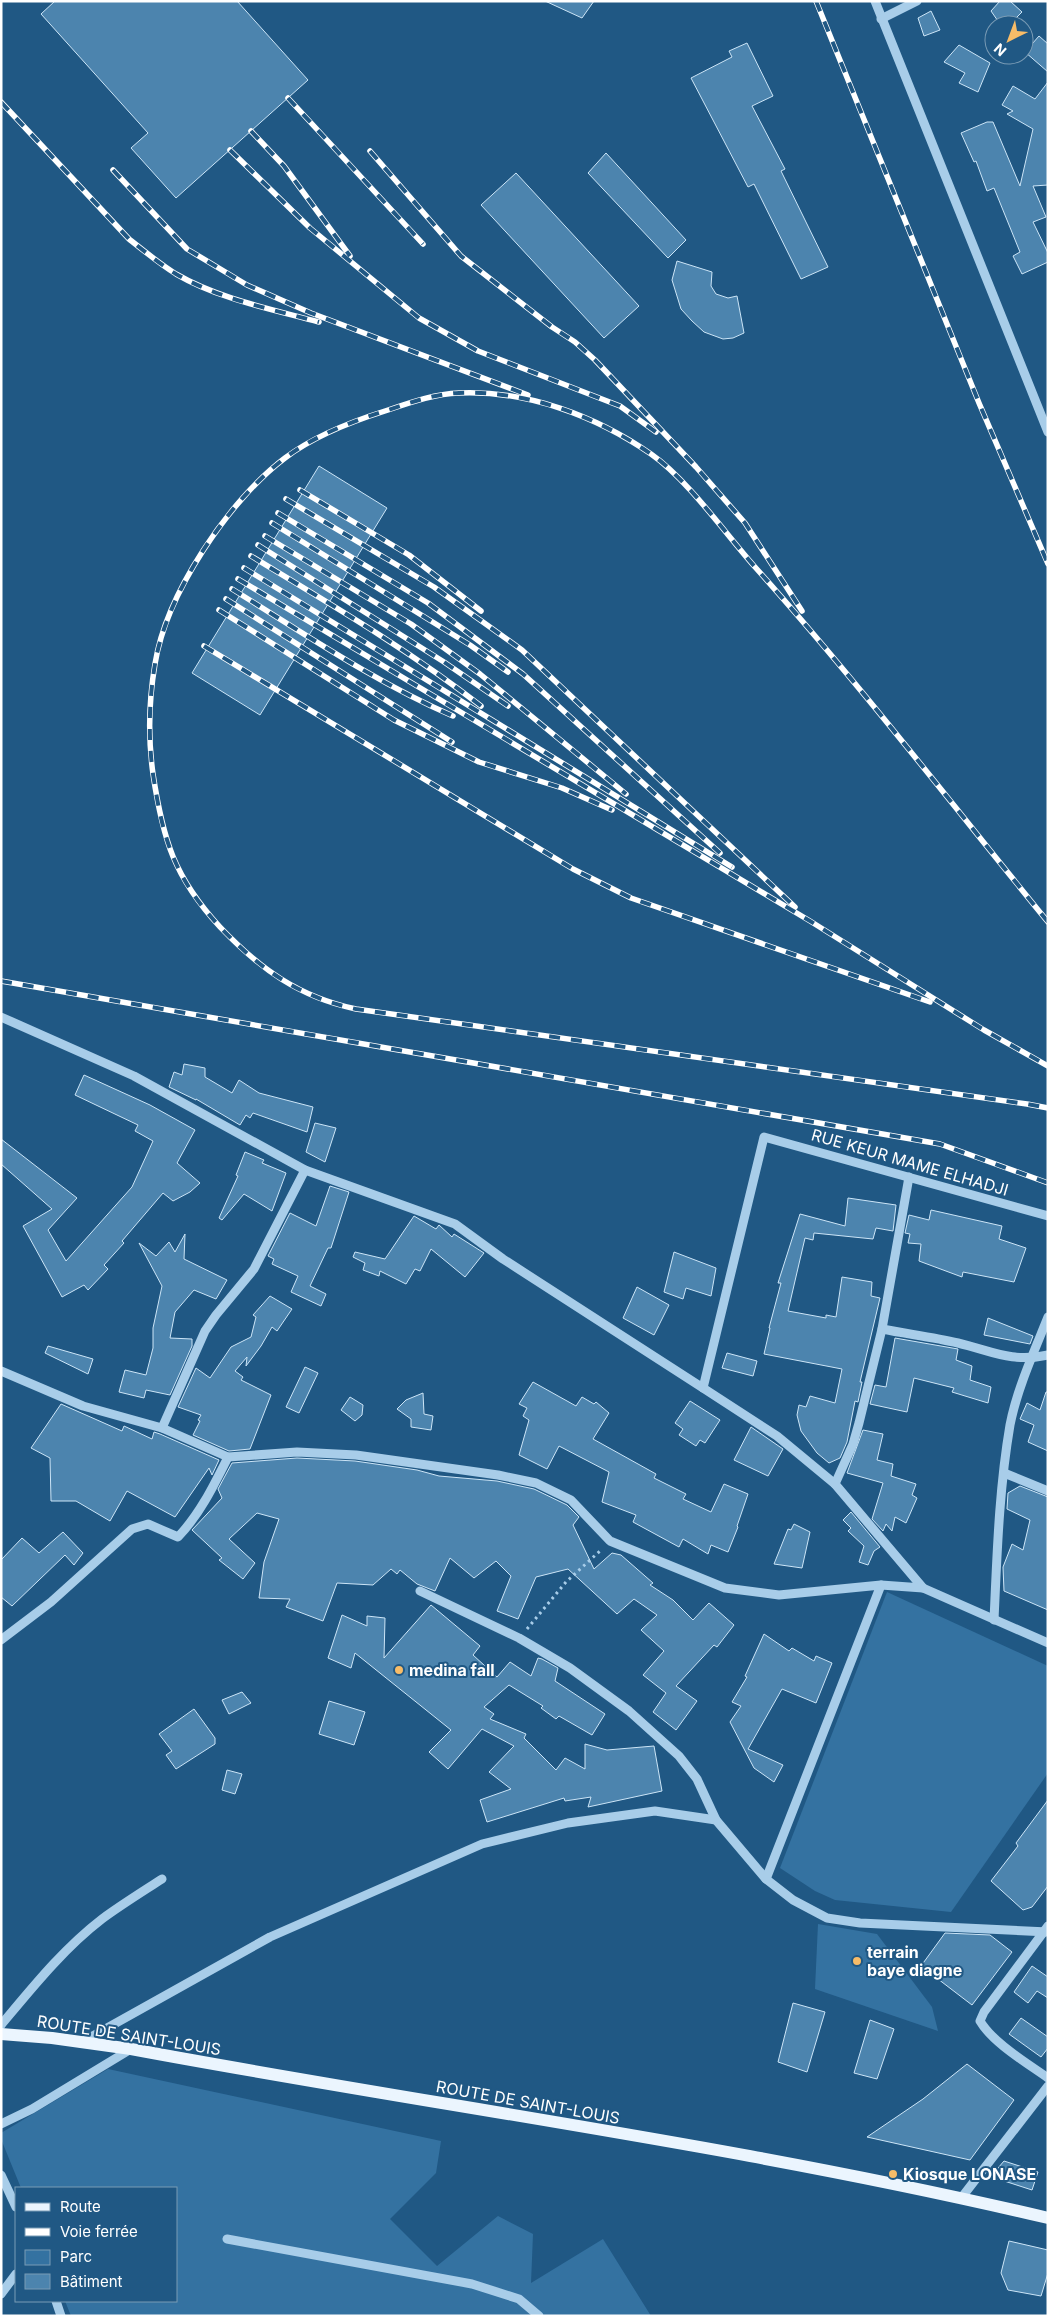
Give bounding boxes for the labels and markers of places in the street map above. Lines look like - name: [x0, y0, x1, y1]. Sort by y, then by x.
- place label: medina fall: [409, 1660, 495, 1680]
- marker: medina fall: [393, 1664, 405, 1676]
- place label: terrain baye diagne: [867, 1942, 962, 1980]
- marker: terrain baye diagne: [851, 1955, 863, 1967]
- place label: Kiosque LONASE: [903, 2164, 1036, 2184]
- marker: Kiosque LONASE: [887, 2168, 899, 2180]

